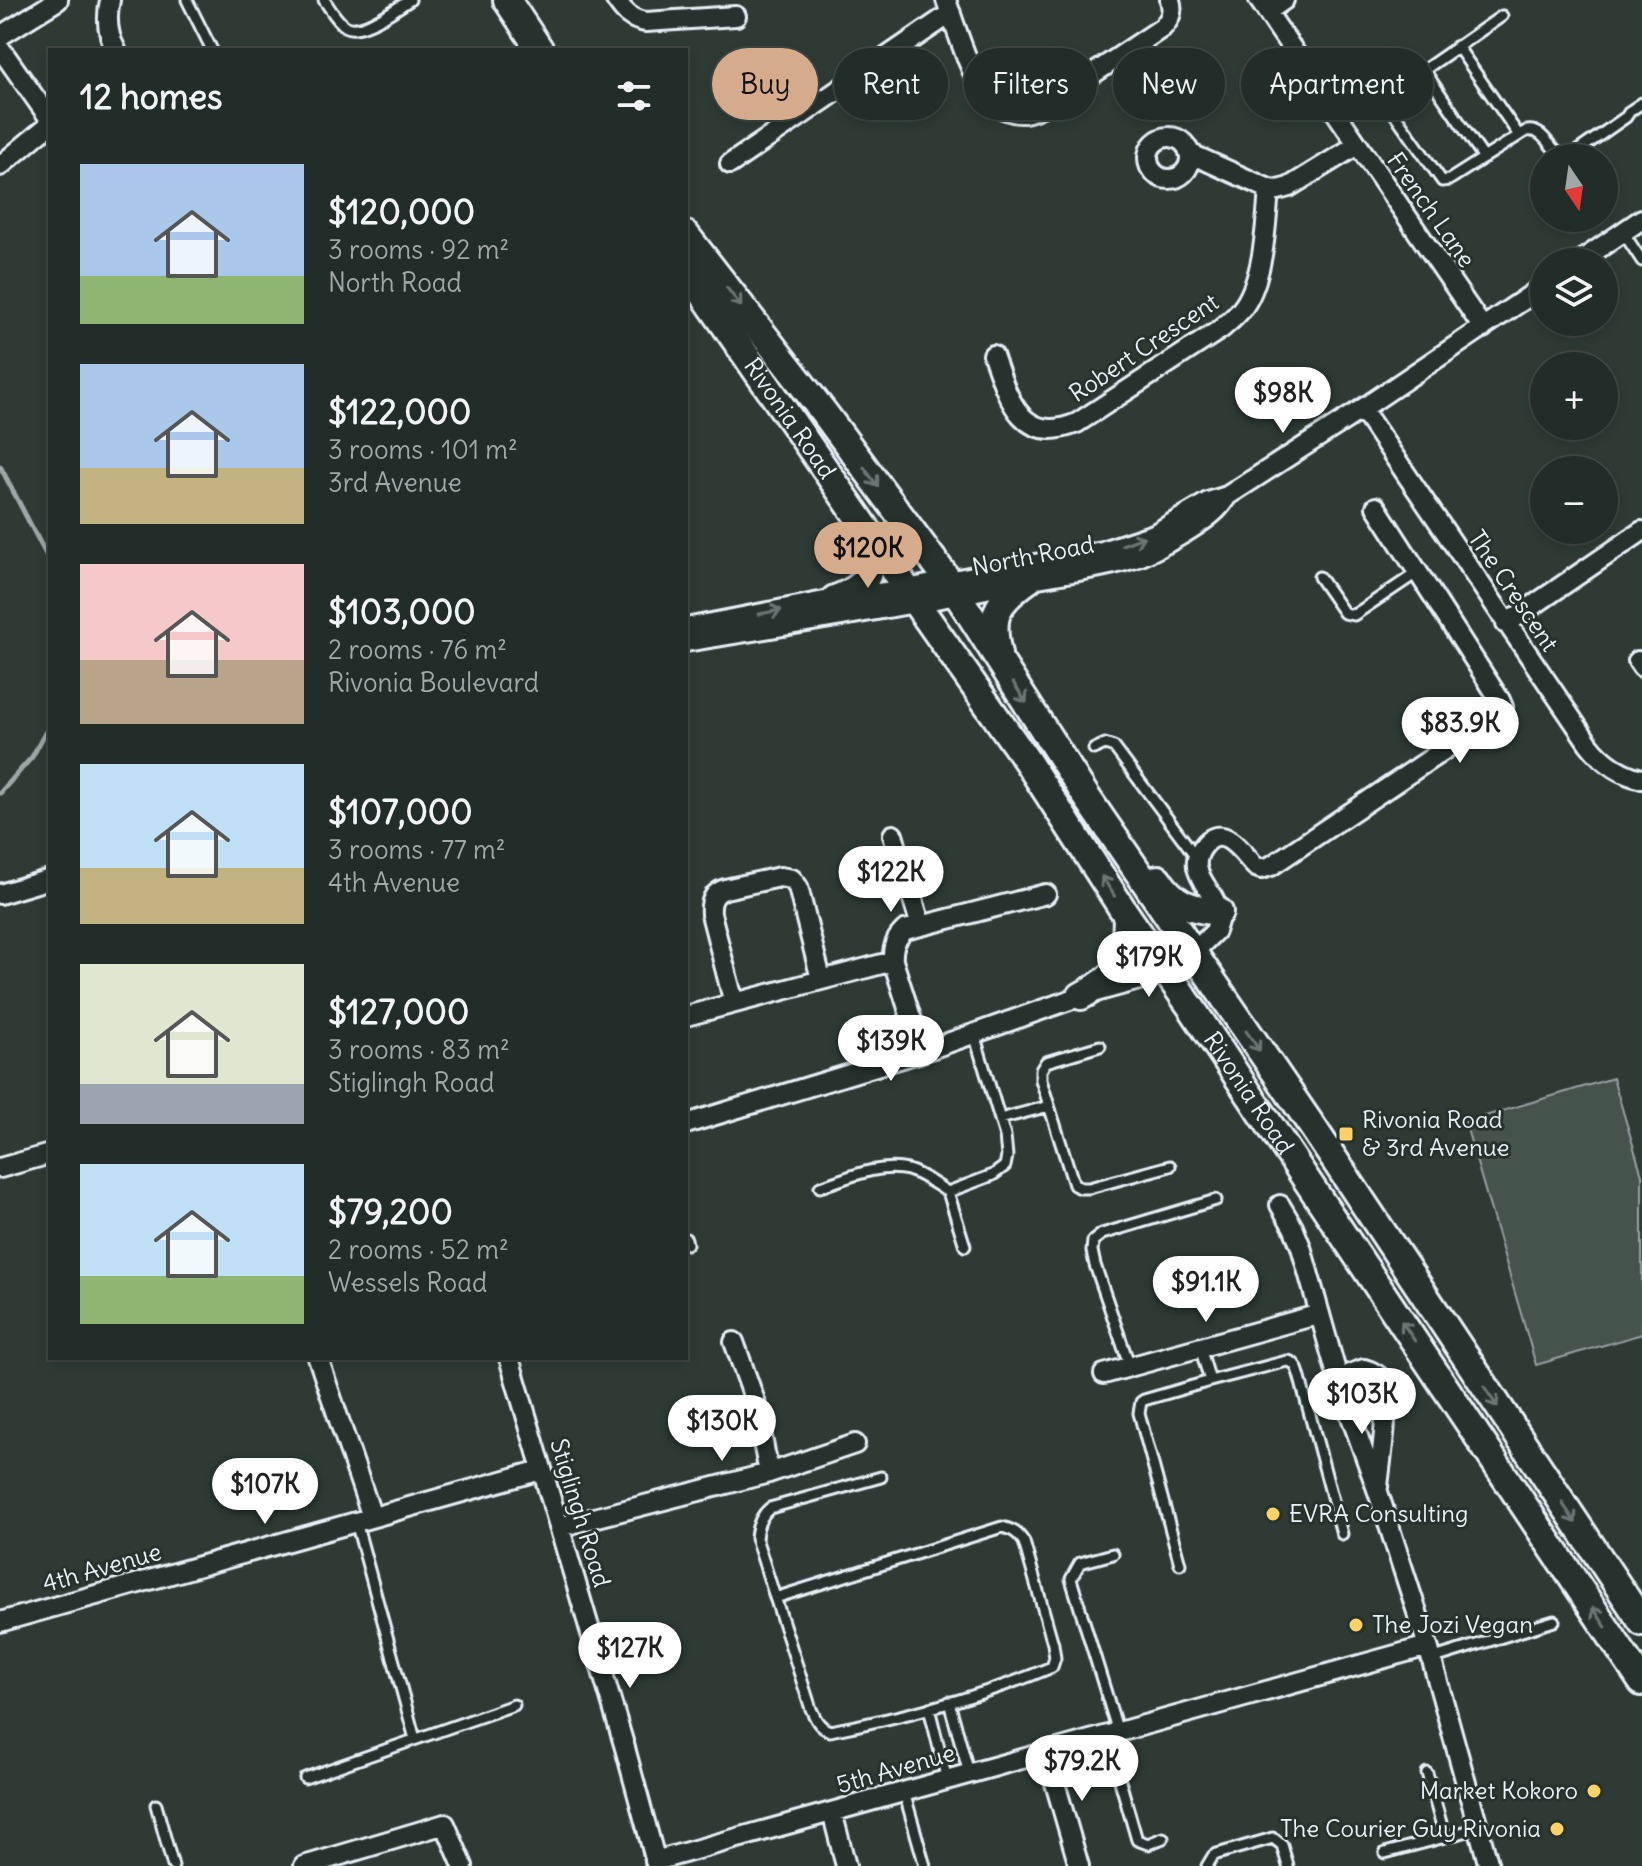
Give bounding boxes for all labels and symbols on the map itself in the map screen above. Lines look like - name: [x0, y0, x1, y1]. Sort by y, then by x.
- north arrow: [1530, 144, 1618, 232]
- street label: French Lane: [1381, 146, 1482, 273]
- one-way arrow: [725, 286, 742, 307]
- street label: Robert Crescent: [1063, 286, 1224, 408]
- street label: Rivonia Road: [738, 352, 843, 484]
- pin: $98K: [1236, 367, 1330, 435]
- one-way arrow: [863, 465, 879, 487]
- pin: $120K: [812, 522, 924, 590]
- street label: The Crescent: [1462, 524, 1565, 657]
- street label: North Road: [969, 529, 1096, 582]
- one-way arrow: [1120, 533, 1145, 547]
- one-way arrow: [757, 604, 783, 619]
- one-way arrow: [1013, 681, 1029, 704]
- pin: $83.9K: [1395, 697, 1525, 765]
- pin: $122K: [835, 846, 947, 914]
- one-way arrow: [1099, 876, 1116, 898]
- pin: $179K: [1093, 931, 1205, 999]
- pin: $139K: [835, 1015, 947, 1083]
- street label: Rivonia Road: [1198, 1026, 1301, 1160]
- one-way arrow: [1245, 1029, 1261, 1051]
- place label: Rivonia Road & 3rd Avenue: [1362, 1104, 1510, 1162]
- marker: Rivonia Road & 3rd Avenue: [1337, 1125, 1355, 1143]
- pin: $91.1K: [1141, 1256, 1271, 1324]
- one-way arrow: [1400, 1320, 1416, 1342]
- pin: $103K: [1306, 1368, 1418, 1436]
- one-way arrow: [1483, 1385, 1499, 1407]
- pin: $130K: [666, 1395, 778, 1463]
- street label: Stiglingh Road: [544, 1435, 618, 1591]
- pin: $107K: [209, 1458, 321, 1526]
- place label: EVRA Consulting: [1289, 1498, 1469, 1528]
- one-way arrow: [1561, 1501, 1577, 1524]
- marker: EVRA Consulting: [1264, 1505, 1282, 1523]
- street label: 4th Avenue: [39, 1536, 164, 1598]
- one-way arrow: [1590, 1606, 1607, 1628]
- place label: The Jozi Vegan: [1372, 1609, 1533, 1639]
- marker: The Jozi Vegan: [1347, 1616, 1365, 1634]
- pin: $127K: [574, 1622, 686, 1690]
- pin: $79.2K: [1017, 1735, 1147, 1803]
- street label: 5th Avenue: [833, 1737, 958, 1799]
- place label: Market Kokoro: [1420, 1775, 1578, 1805]
- marker: Market Kokoro: [1585, 1782, 1603, 1800]
- place label: The Courier Guy Rivonia: [1280, 1813, 1541, 1843]
- marker: The Courier Guy Rivonia: [1548, 1820, 1566, 1838]

